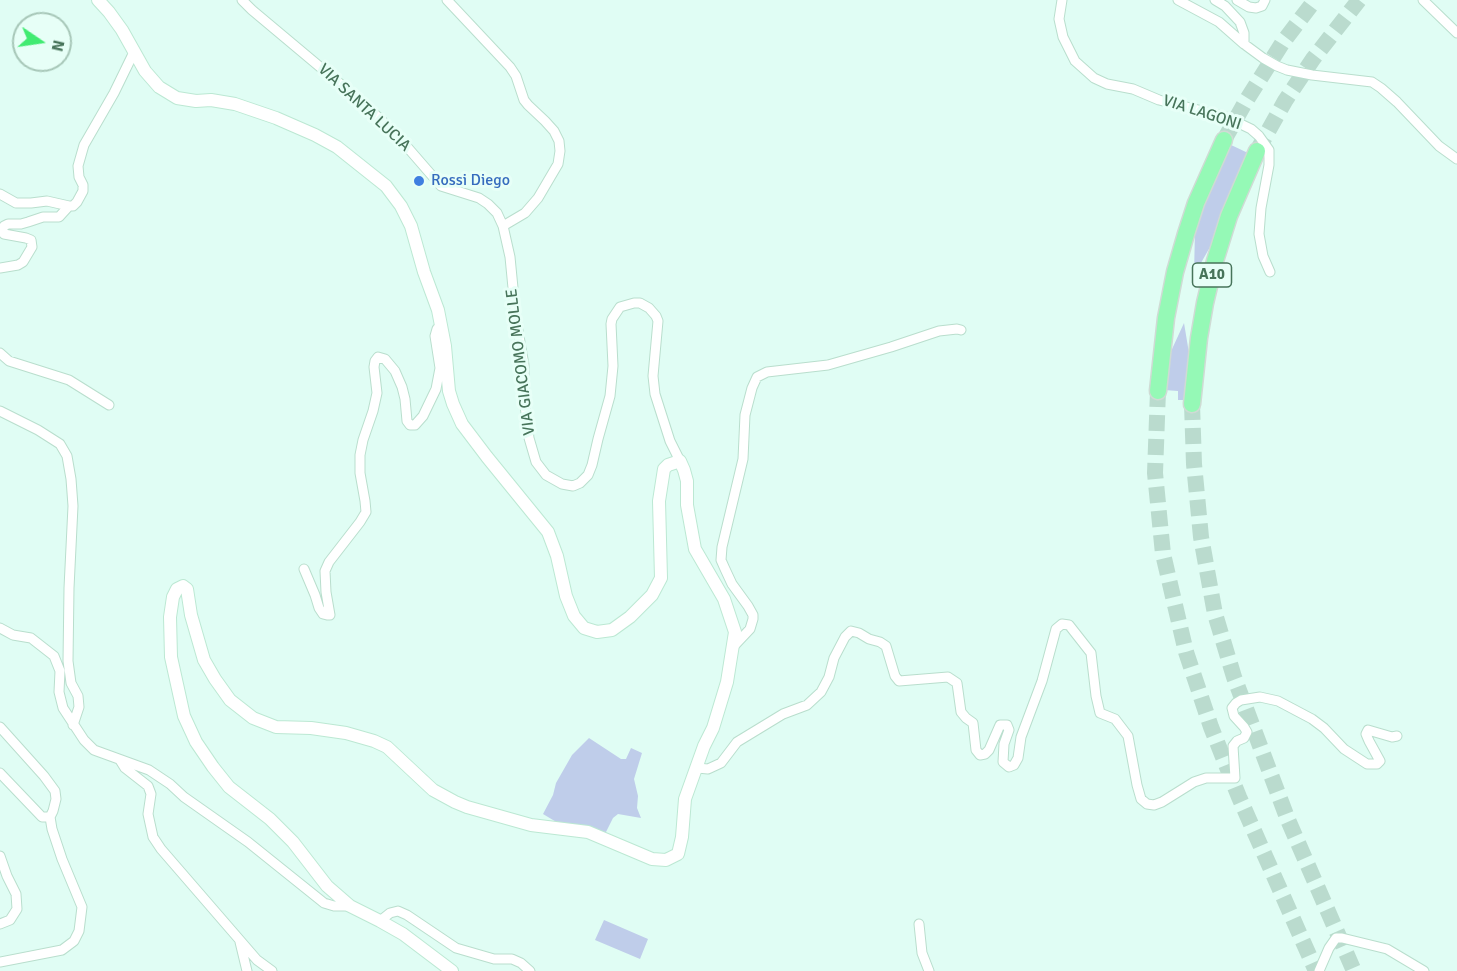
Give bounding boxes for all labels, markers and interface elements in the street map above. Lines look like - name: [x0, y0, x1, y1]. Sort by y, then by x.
- north arrow: [12, 12, 72, 72]
- text: N: [47, 38, 69, 53]
- street label: VIA SANTA LUCIA: [314, 60, 414, 156]
- street label: VIA LAGONI: [1160, 91, 1244, 135]
- place label: Rossi Diego: [431, 171, 510, 191]
- marker: Rossi Diego: [412, 174, 426, 188]
- road number: A10: [1192, 263, 1232, 287]
- street label: VIA GIACOMO MOLLE: [502, 288, 540, 436]

